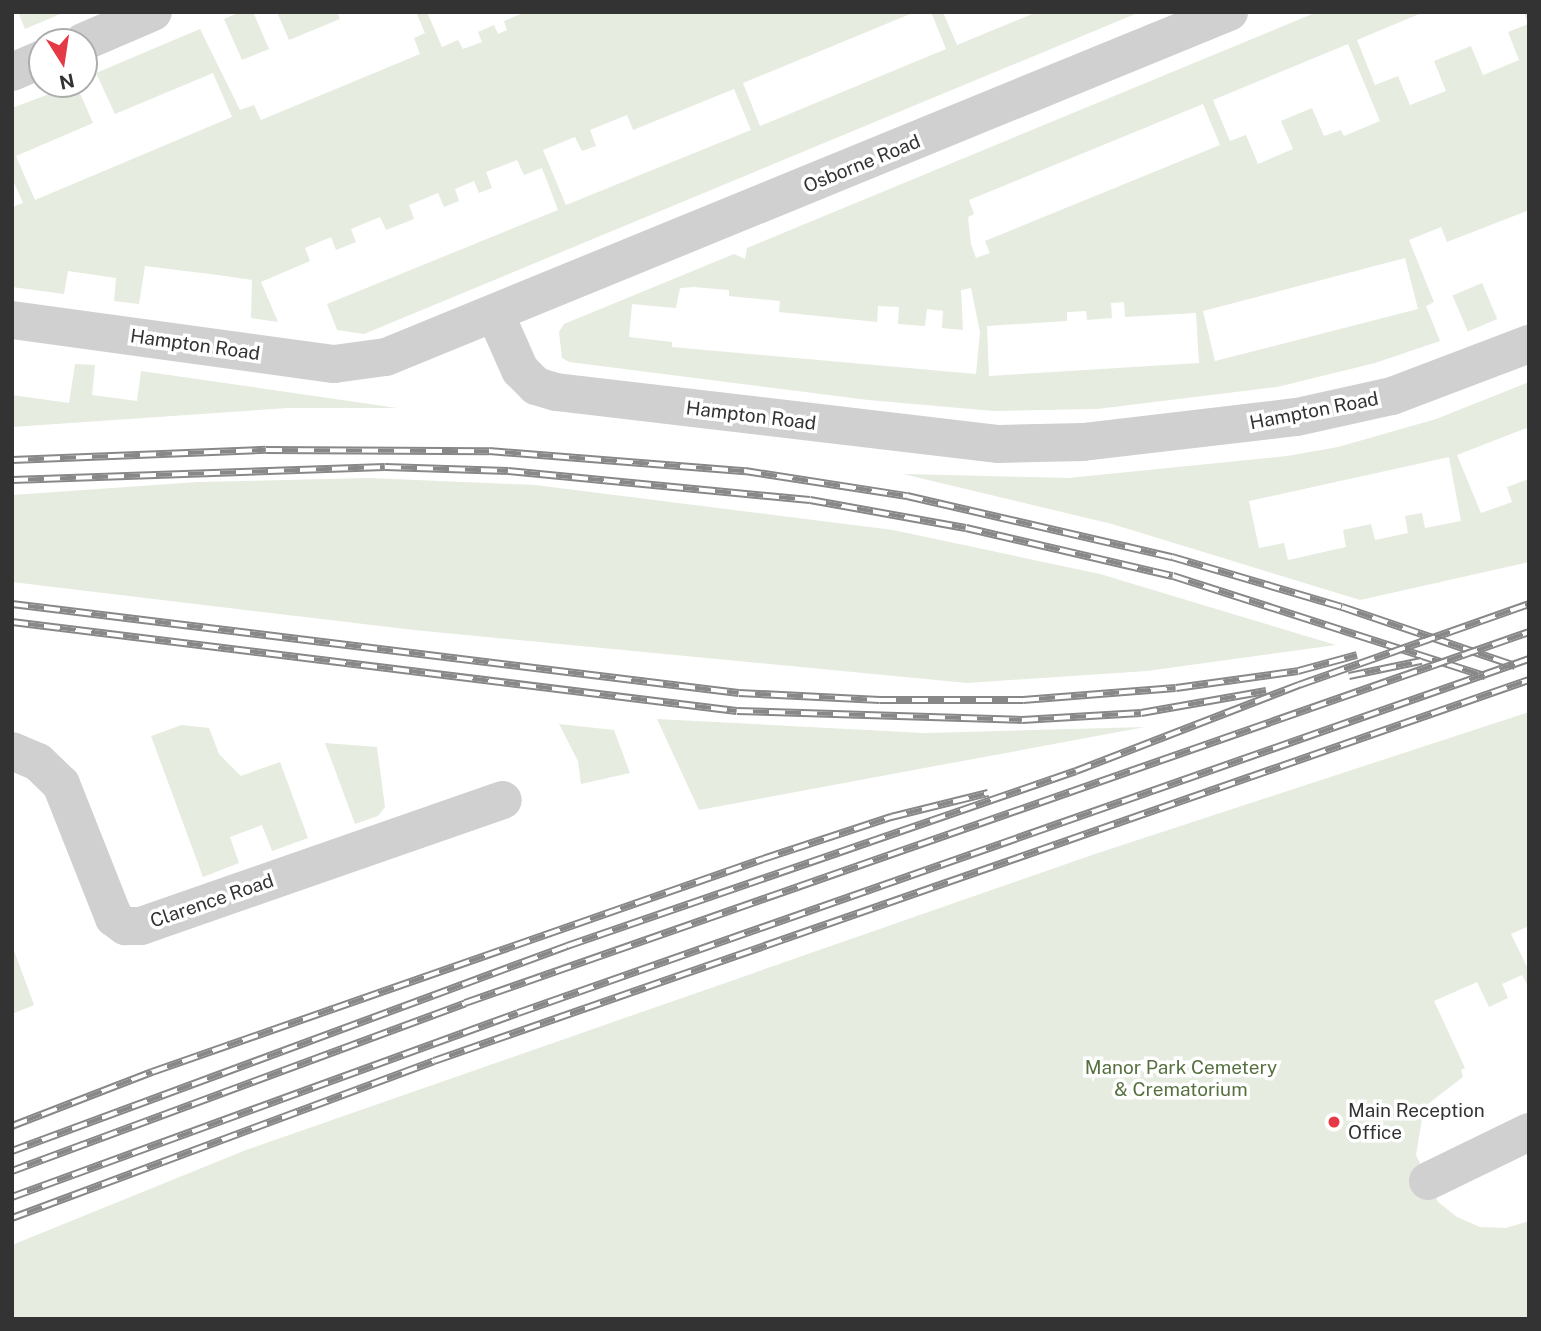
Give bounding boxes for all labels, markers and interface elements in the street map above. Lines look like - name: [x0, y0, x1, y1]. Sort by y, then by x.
- north arrow: [28, 28, 98, 98]
- text: N: [57, 69, 77, 94]
- street label: Osborne Road: [800, 130, 924, 198]
- street label: Hampton Road: [129, 325, 261, 365]
- street label: Hampton Road: [1248, 387, 1380, 435]
- street label: Hampton Road: [685, 397, 817, 435]
- street label: Clarence Road: [147, 869, 277, 933]
- park label: Manor Park Cemetery & Crematorium: [1085, 1057, 1277, 1101]
- place label: Main Reception Office: [1348, 1100, 1485, 1144]
- marker: Main Reception Office: [1326, 1114, 1342, 1130]

